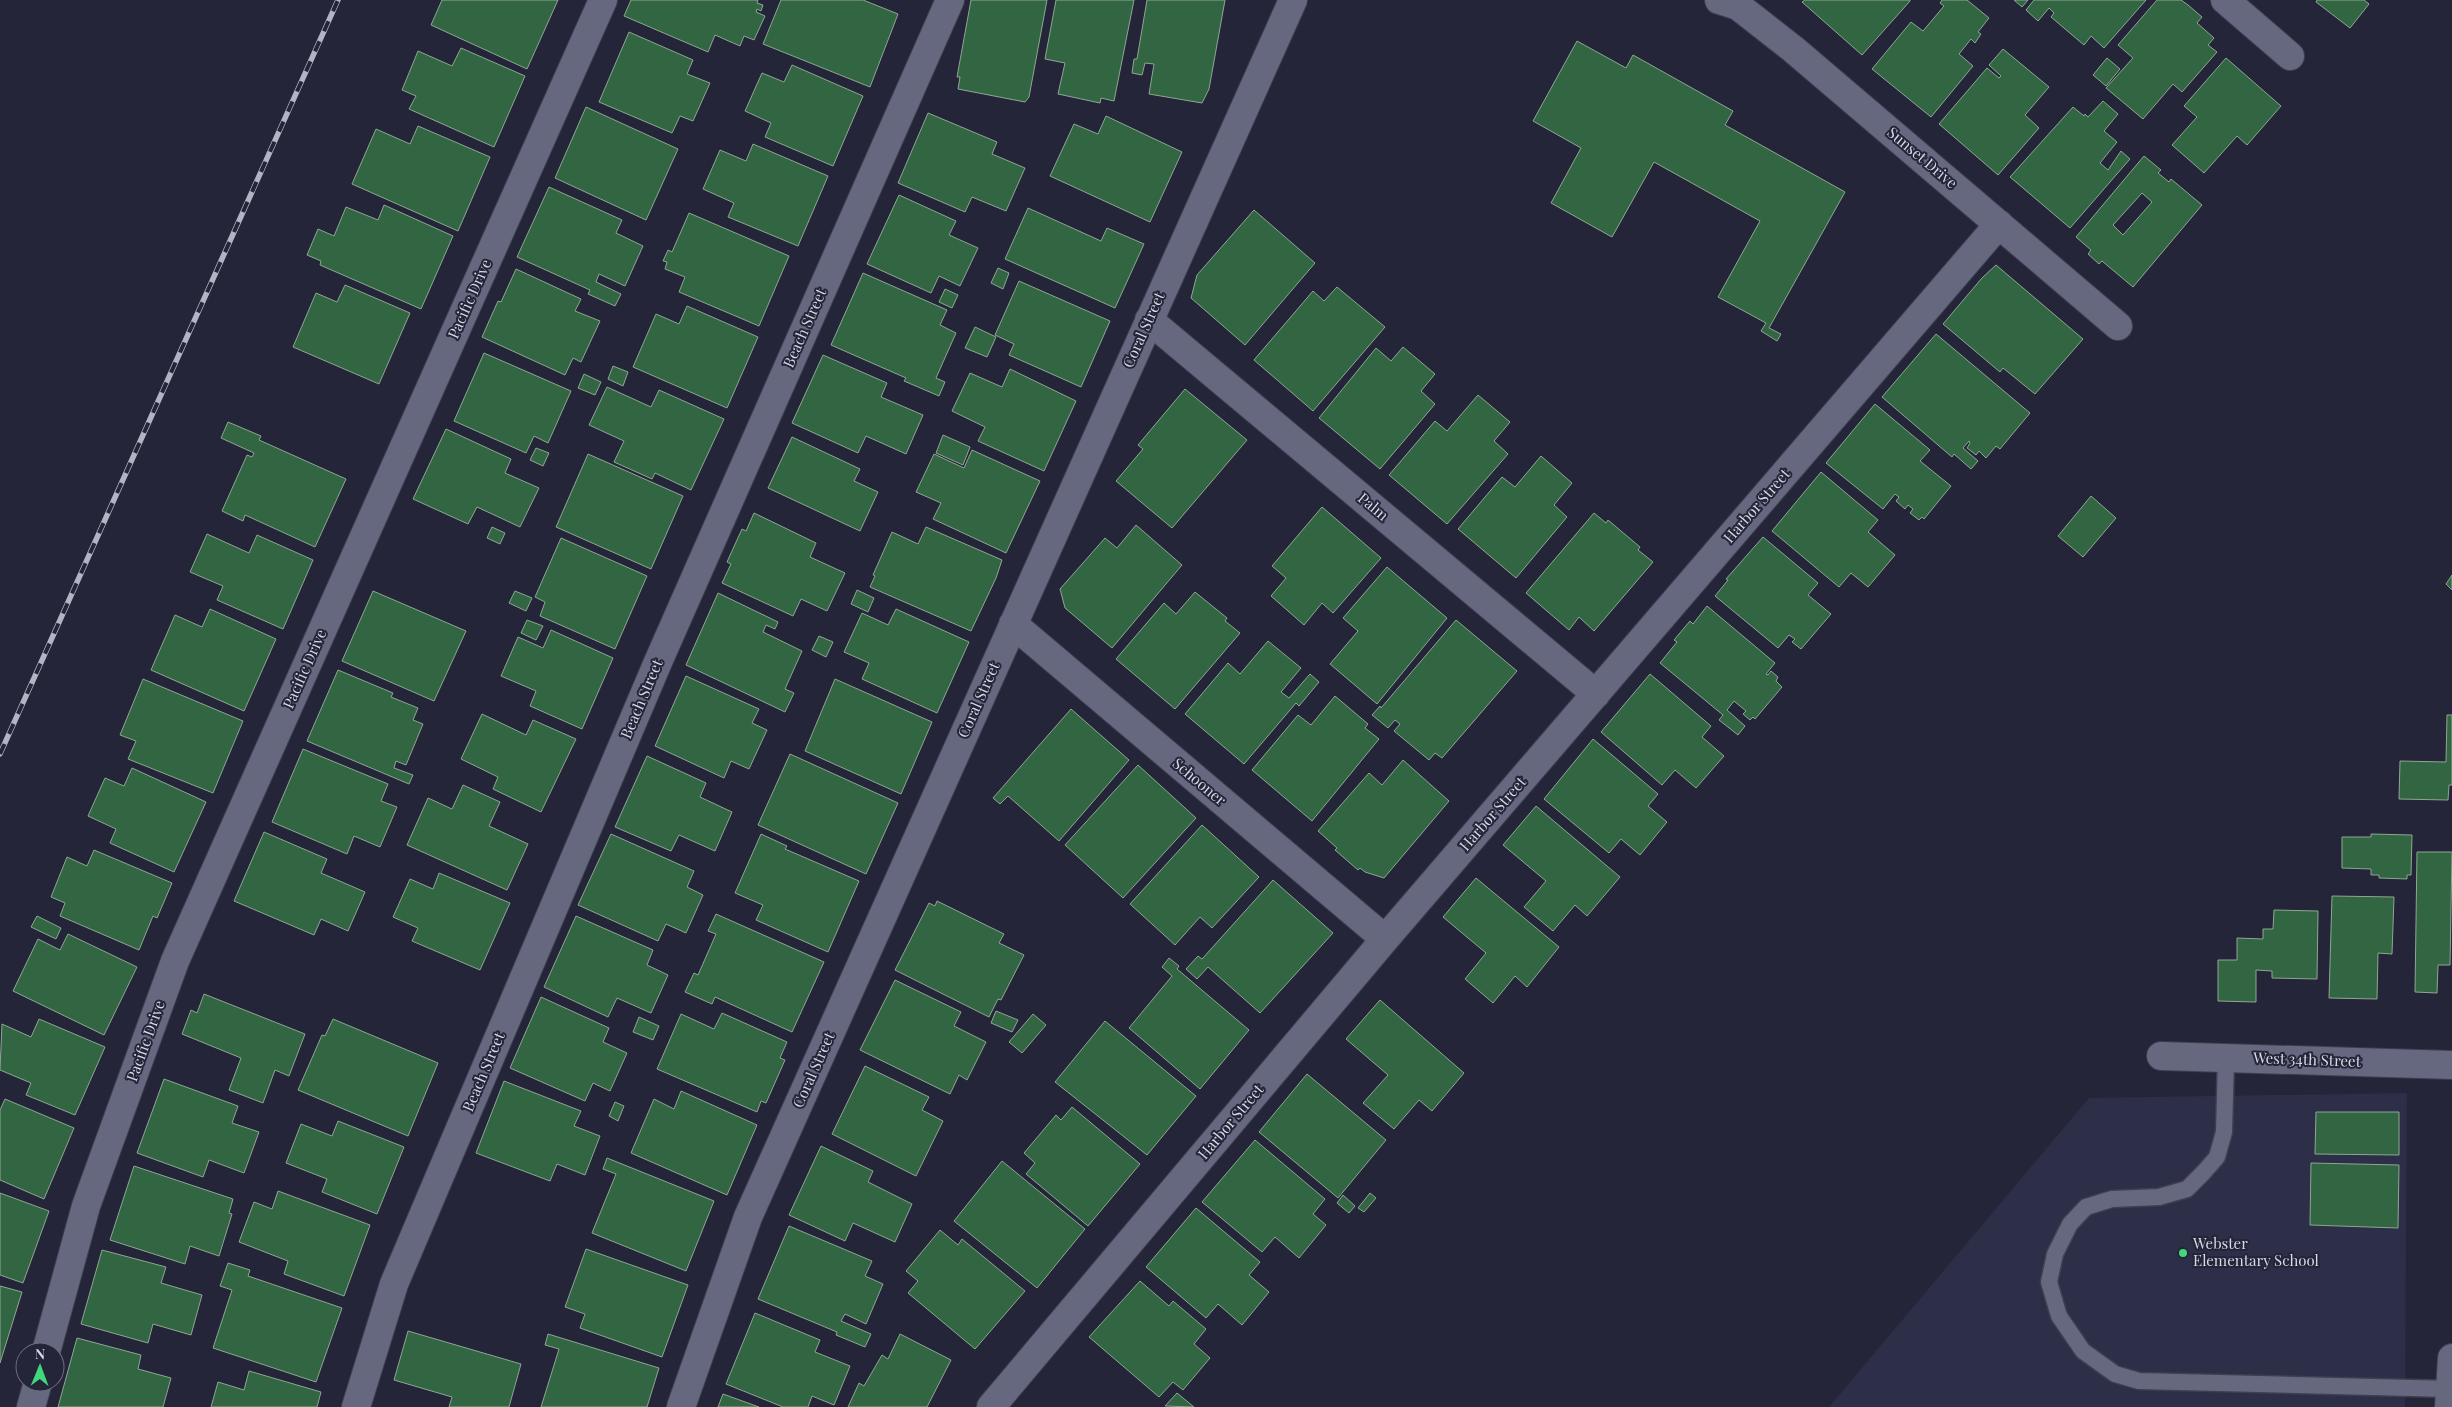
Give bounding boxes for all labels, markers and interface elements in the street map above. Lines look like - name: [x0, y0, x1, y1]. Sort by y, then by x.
- street label: Sunset Drive: [1883, 122, 1962, 192]
- street label: Pacific Drive: [443, 256, 495, 341]
- street label: Beach Street: [778, 284, 831, 370]
- street label: Coral Street: [1117, 288, 1169, 371]
- street label: Harbor Street: [1718, 463, 1794, 547]
- street label: Palm: [1354, 488, 1394, 525]
- street label: Pacific Drive: [278, 626, 330, 711]
- street label: Beach Street: [615, 655, 667, 741]
- street label: Coral Street: [952, 658, 1004, 741]
- street label: Schooner: [1169, 753, 1231, 810]
- street label: Harbor Street: [1454, 771, 1530, 855]
- street label: Pacific Drive: [121, 997, 169, 1084]
- street label: Beach Street: [457, 1028, 509, 1114]
- street label: Coral Street: [787, 1028, 839, 1111]
- street label: West 34th Street: [2252, 1047, 2362, 1071]
- street label: Harbor Street: [1193, 1079, 1268, 1163]
- place label: Webster Elementary School: [2192, 1233, 2319, 1270]
- marker: Webster Elementary School: [2177, 1247, 2189, 1259]
- north arrow: [15, 1342, 65, 1392]
- text: N: [35, 1344, 45, 1363]

